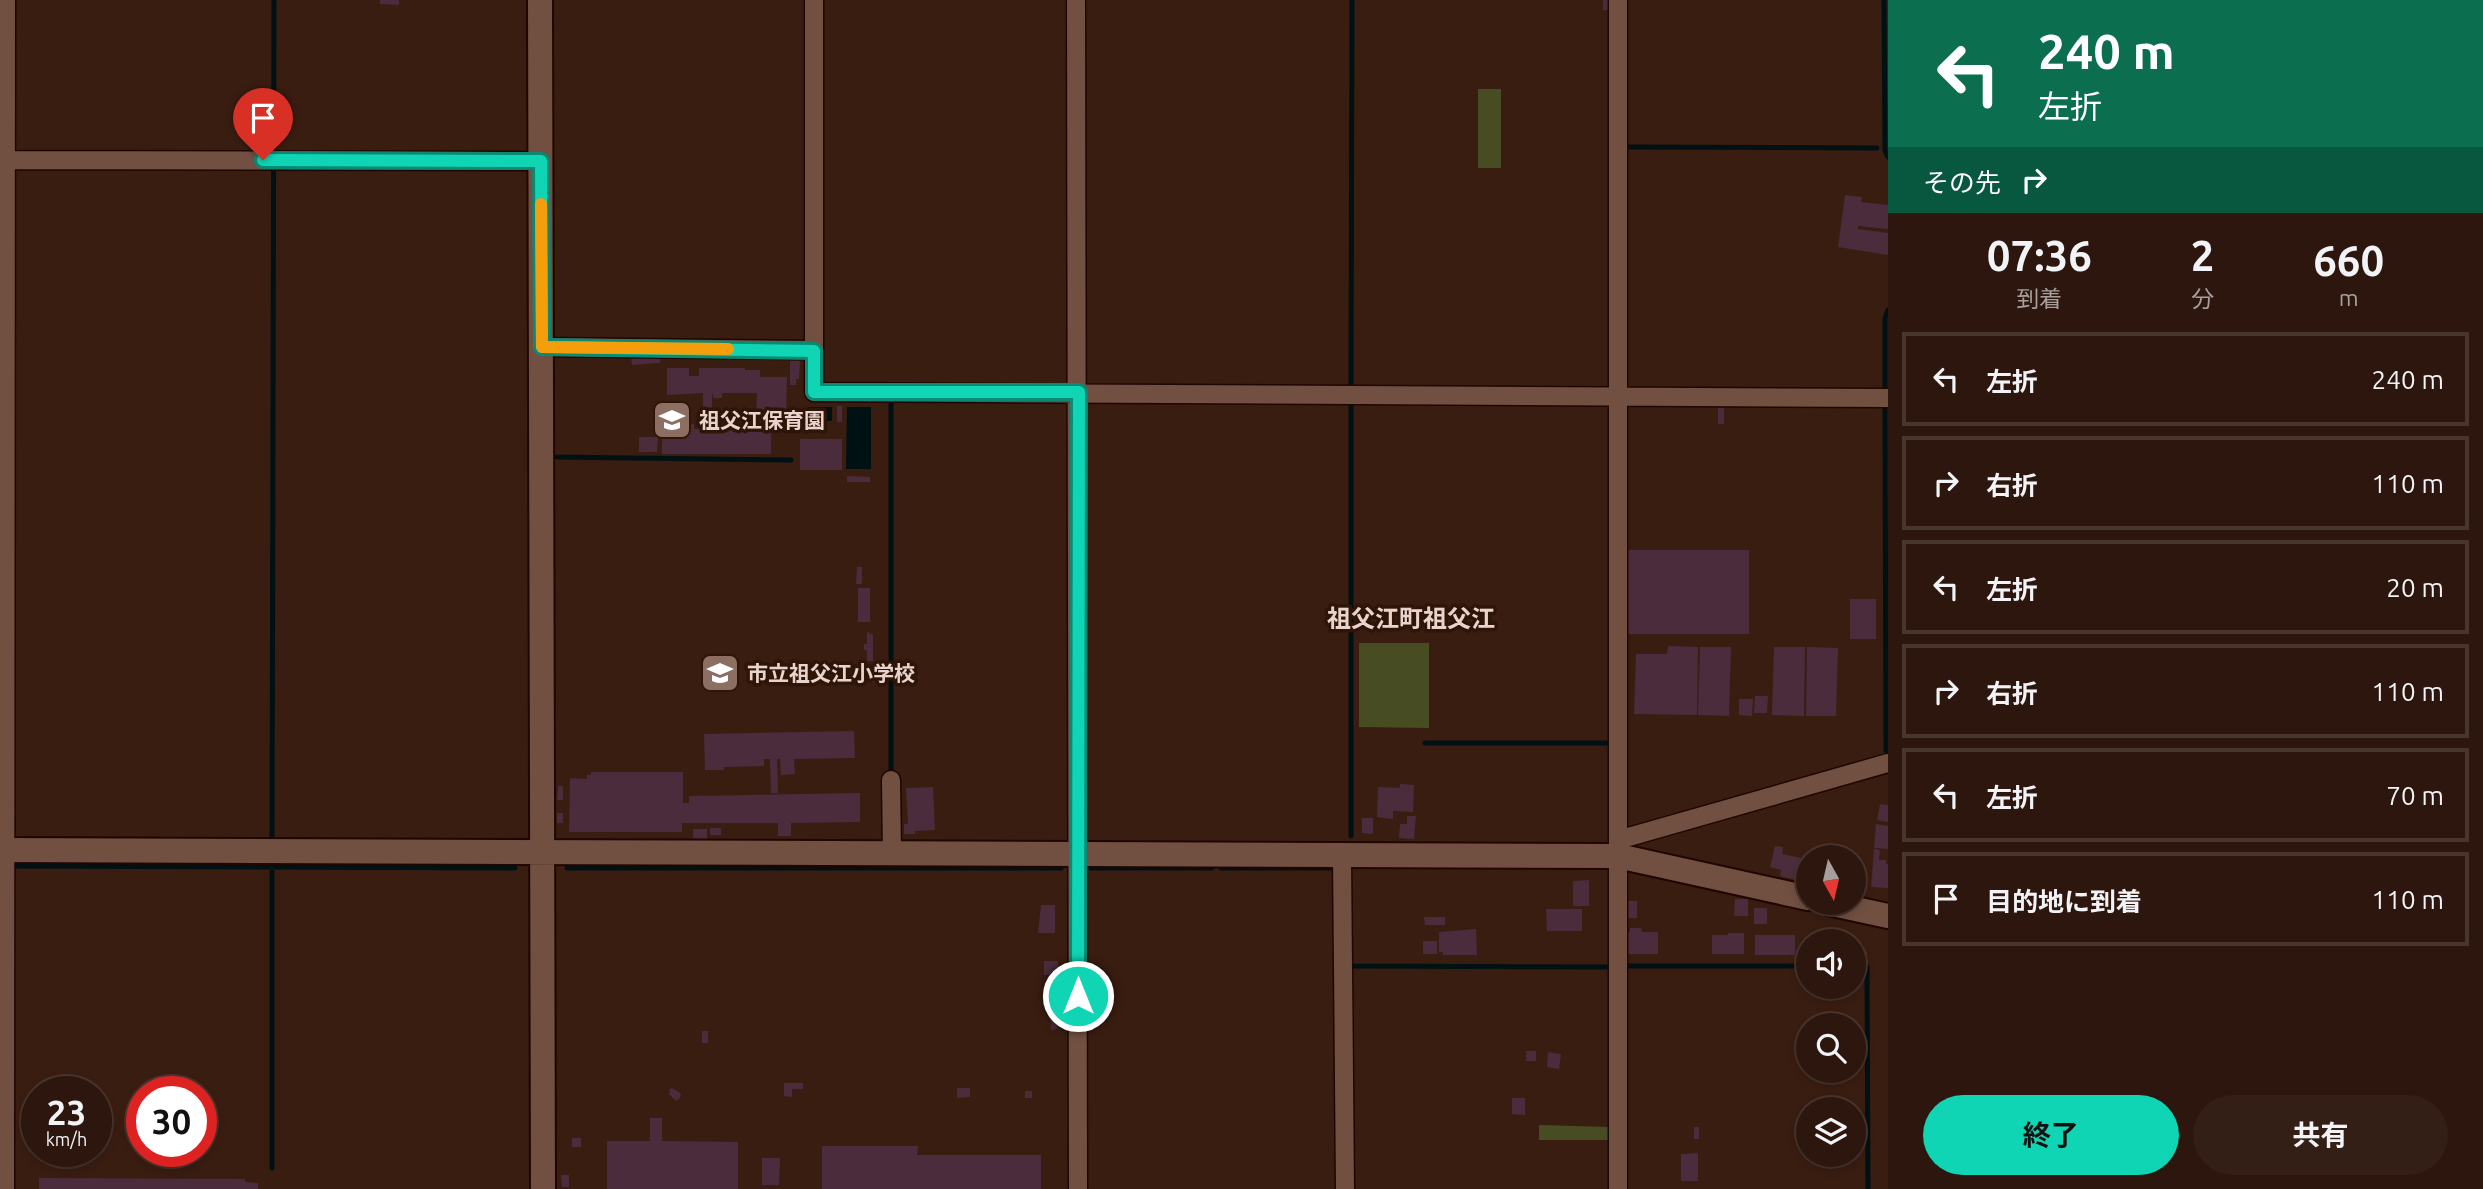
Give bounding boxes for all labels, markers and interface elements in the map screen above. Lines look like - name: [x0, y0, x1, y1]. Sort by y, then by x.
- text: 240 m: [2038, 23, 2175, 78]
- icon: left: [1923, 28, 2014, 119]
- pin: [233, 88, 293, 160]
- text: 左折: [2038, 88, 2102, 124]
- icon: arrive: [244, 99, 282, 137]
- icon: right: [2015, 161, 2053, 199]
- text: その先: [1923, 168, 2001, 197]
- text: 07:36: [1987, 232, 2092, 279]
- text: 2: [2191, 232, 2214, 279]
- text: 660: [2313, 237, 2384, 284]
- text: m: [2339, 285, 2359, 310]
- text: 到着: [2016, 286, 2062, 311]
- text: 分: [2191, 286, 2214, 311]
- icon: left: [1927, 360, 1965, 398]
- text: 240 m: [2372, 365, 2444, 394]
- text: 左折: [1986, 367, 2038, 396]
- school or university icon: 祖父江保育園: [651, 399, 693, 441]
- place label: 祖父江保育園: [699, 408, 825, 432]
- icon: right: [1927, 464, 1965, 502]
- text: 110 m: [2372, 469, 2444, 498]
- text: 右折: [1986, 471, 2038, 500]
- icon: left: [1927, 568, 1965, 606]
- text: 20 m: [2386, 573, 2444, 602]
- text: 左折: [1986, 575, 2038, 604]
- district label: 祖父江町祖父江: [1327, 605, 1495, 632]
- school or university icon: 市立祖父江小学校: [699, 652, 741, 694]
- place label: 市立祖父江小学校: [747, 661, 915, 685]
- icon: right: [1927, 672, 1965, 710]
- text: 110 m: [2372, 677, 2444, 706]
- text: 右折: [1986, 679, 2038, 708]
- icon: left: [1927, 776, 1965, 814]
- text: 70 m: [2386, 781, 2444, 810]
- text: 左折: [1986, 783, 2038, 812]
- north arrow: [1796, 845, 1866, 915]
- map controls: [1796, 845, 1866, 1167]
- icon: arrive: [1927, 880, 1965, 918]
- text: 110 m: [2372, 885, 2444, 914]
- text: 目的地に到着: [1986, 887, 2142, 916]
- button: sound: [1796, 929, 1866, 999]
- position arrow: [1041, 959, 1115, 1033]
- button: search: [1796, 1013, 1866, 1083]
- speed limit sign: 30: [126, 1076, 217, 1167]
- text: 23: [47, 1092, 86, 1132]
- button: 終了: [1923, 1095, 2179, 1175]
- button: 共有: [2193, 1095, 2448, 1175]
- button: layers: [1796, 1097, 1866, 1167]
- text: km/h: [46, 1129, 87, 1149]

